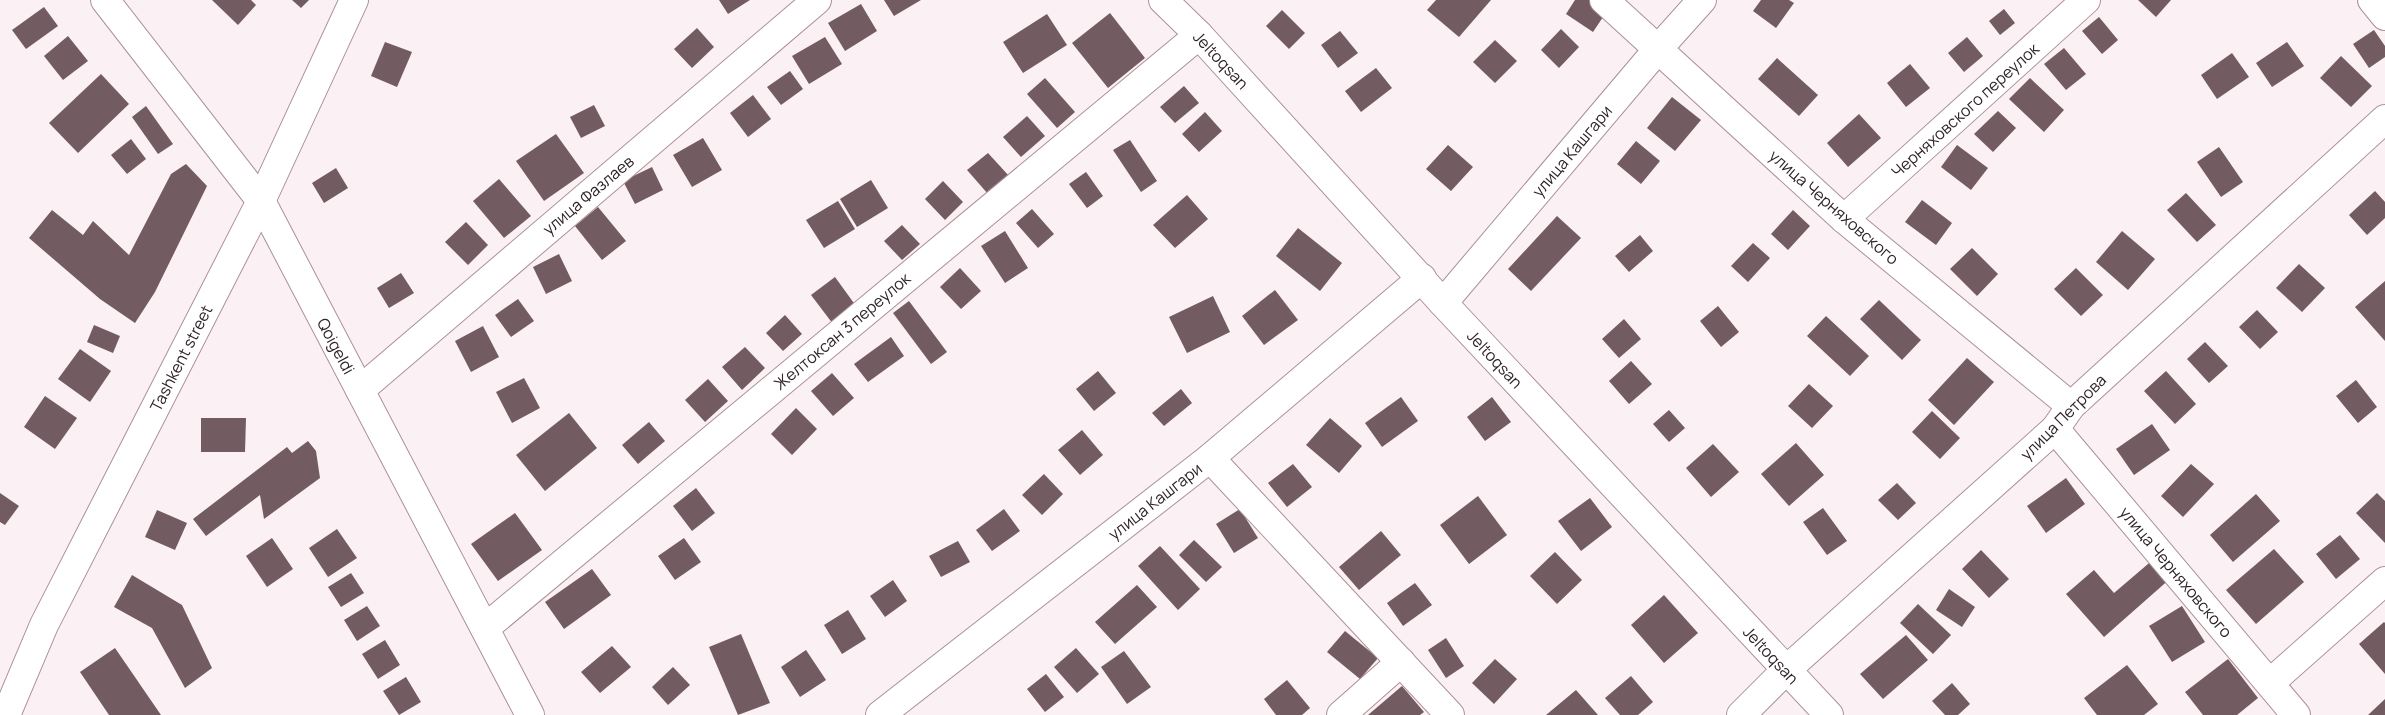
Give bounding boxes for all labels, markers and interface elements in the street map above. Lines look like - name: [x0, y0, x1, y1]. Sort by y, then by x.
- street label: Jeltoqsan: [1188, 26, 1254, 94]
- street label: Черняховского переулок: [1886, 37, 2044, 182]
- street label: улица Кашгари: [1527, 100, 1617, 202]
- street label: улица Черняховского: [1765, 145, 1903, 269]
- street label: улица Фазлаев: [538, 150, 639, 240]
- street label: Желтоксан 3 переулок: [769, 267, 916, 395]
- street label: Tashkent street: [145, 301, 217, 415]
- street label: Qoigeldi: [312, 314, 360, 378]
- street label: Jeltoqsan: [1462, 325, 1528, 393]
- street label: улица Петрова: [2015, 369, 2111, 465]
- street label: улица Кашгари: [1104, 457, 1206, 545]
- street label: улица Черняховского: [2115, 502, 2237, 642]
- street label: Jeltoqsan: [1738, 621, 1804, 689]

